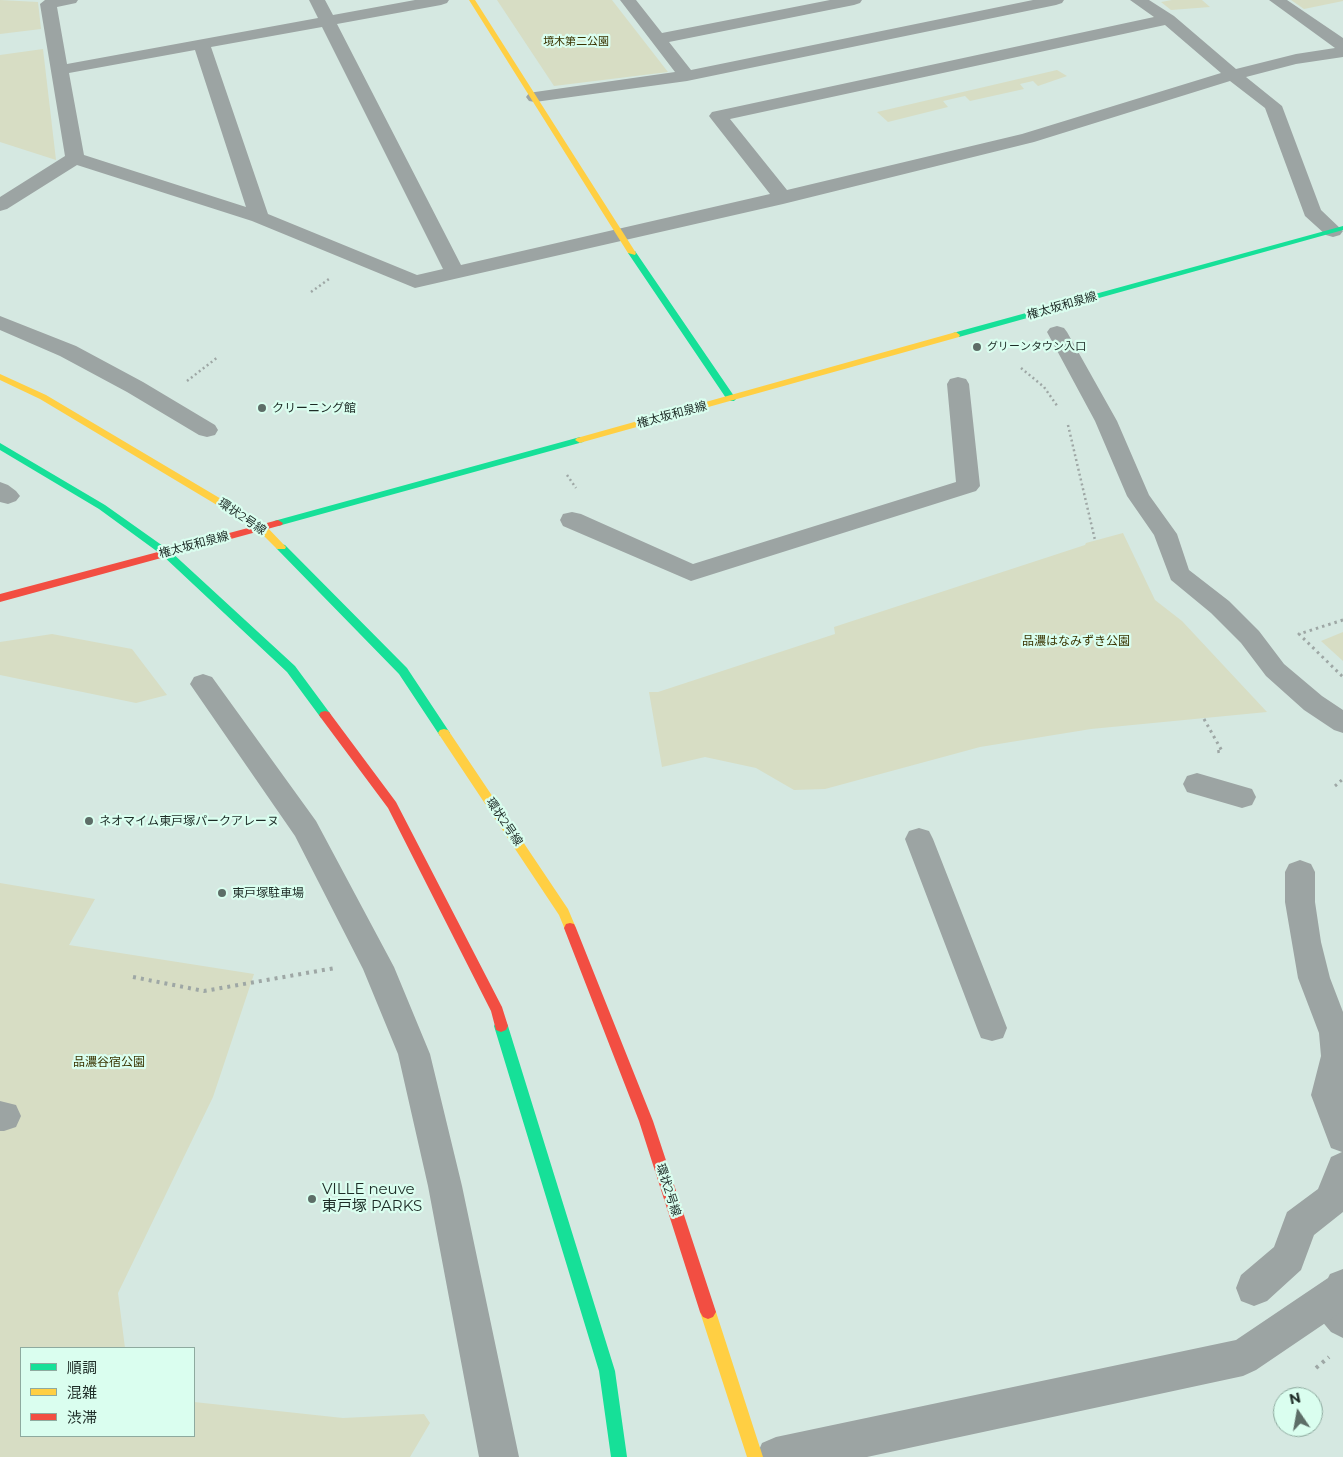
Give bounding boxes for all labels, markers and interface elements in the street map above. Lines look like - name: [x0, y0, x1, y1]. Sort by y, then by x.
- park label: 境木第二公園: [543, 35, 609, 49]
- street label: 権太坂和泉線: [1025, 289, 1099, 323]
- place label: グリーンタウン入口: [987, 340, 1086, 354]
- marker: グリーンタウン入口: [971, 341, 983, 353]
- street label: 権太坂和泉線: [635, 399, 709, 431]
- place label: クリーニング館: [272, 401, 356, 415]
- marker: クリーニング館: [256, 402, 268, 414]
- street label: 環状2号線: [215, 496, 269, 538]
- street label: 権太坂和泉線: [157, 529, 231, 561]
- park label: 品濃はなみずき公園: [1022, 634, 1130, 648]
- street label: 環状2号線: [483, 795, 525, 849]
- place label: ネオマイム東戸塚パークアレーヌ: [99, 814, 279, 828]
- marker: ネオマイム東戸塚パークアレーヌ: [83, 815, 95, 827]
- place label: 東戸塚駐車場: [232, 886, 304, 900]
- marker: 東戸塚駐車場: [216, 887, 228, 899]
- park label: 品濃谷宿公園: [73, 1055, 145, 1069]
- street label: 環状2号線: [653, 1162, 683, 1218]
- place label: VILLE neuve 東戸塚 PARKS: [322, 1181, 422, 1216]
- marker: VILLE neuve 東戸塚 PARKS: [306, 1193, 318, 1205]
- legend: [20, 1347, 195, 1437]
- text: 順調: [67, 1358, 97, 1377]
- text: 混雑: [67, 1383, 97, 1402]
- north arrow: [1273, 1387, 1323, 1437]
- text: N: [1288, 1388, 1302, 1408]
- text: 渋滞: [67, 1408, 97, 1427]

